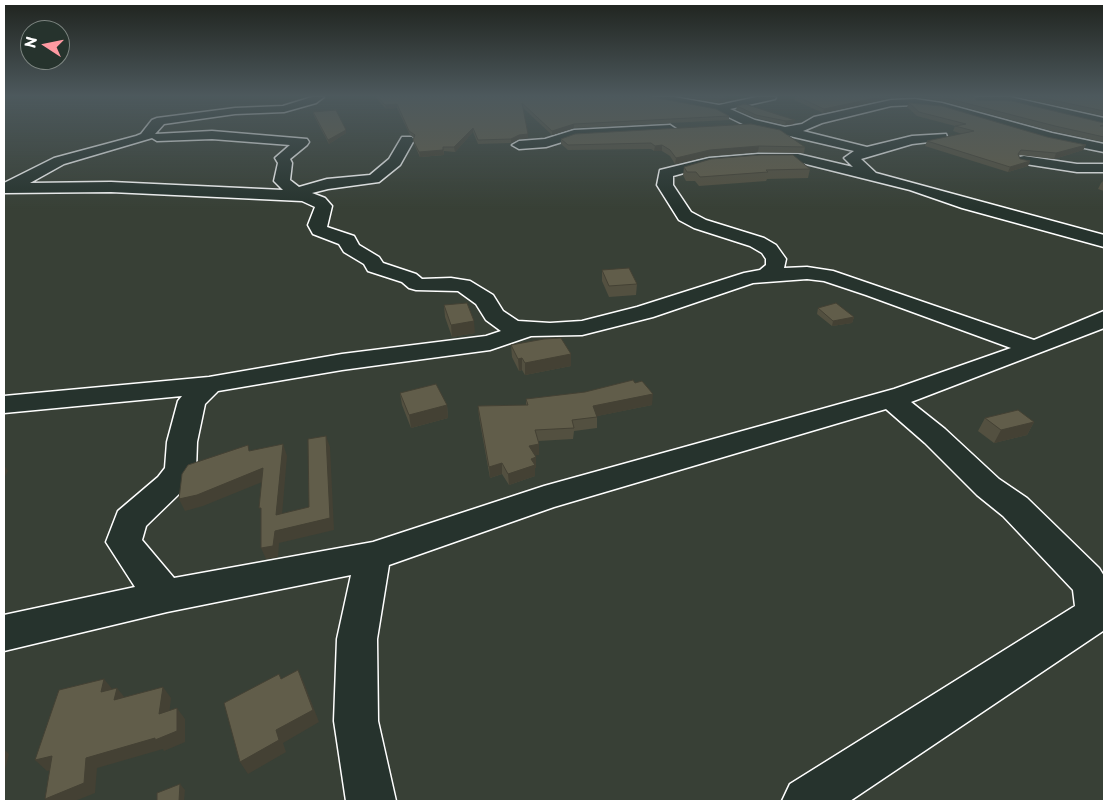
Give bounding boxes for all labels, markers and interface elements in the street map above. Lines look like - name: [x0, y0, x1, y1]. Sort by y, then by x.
- north arrow: [20, 20, 70, 70]
- text: N: [19, 35, 42, 50]

